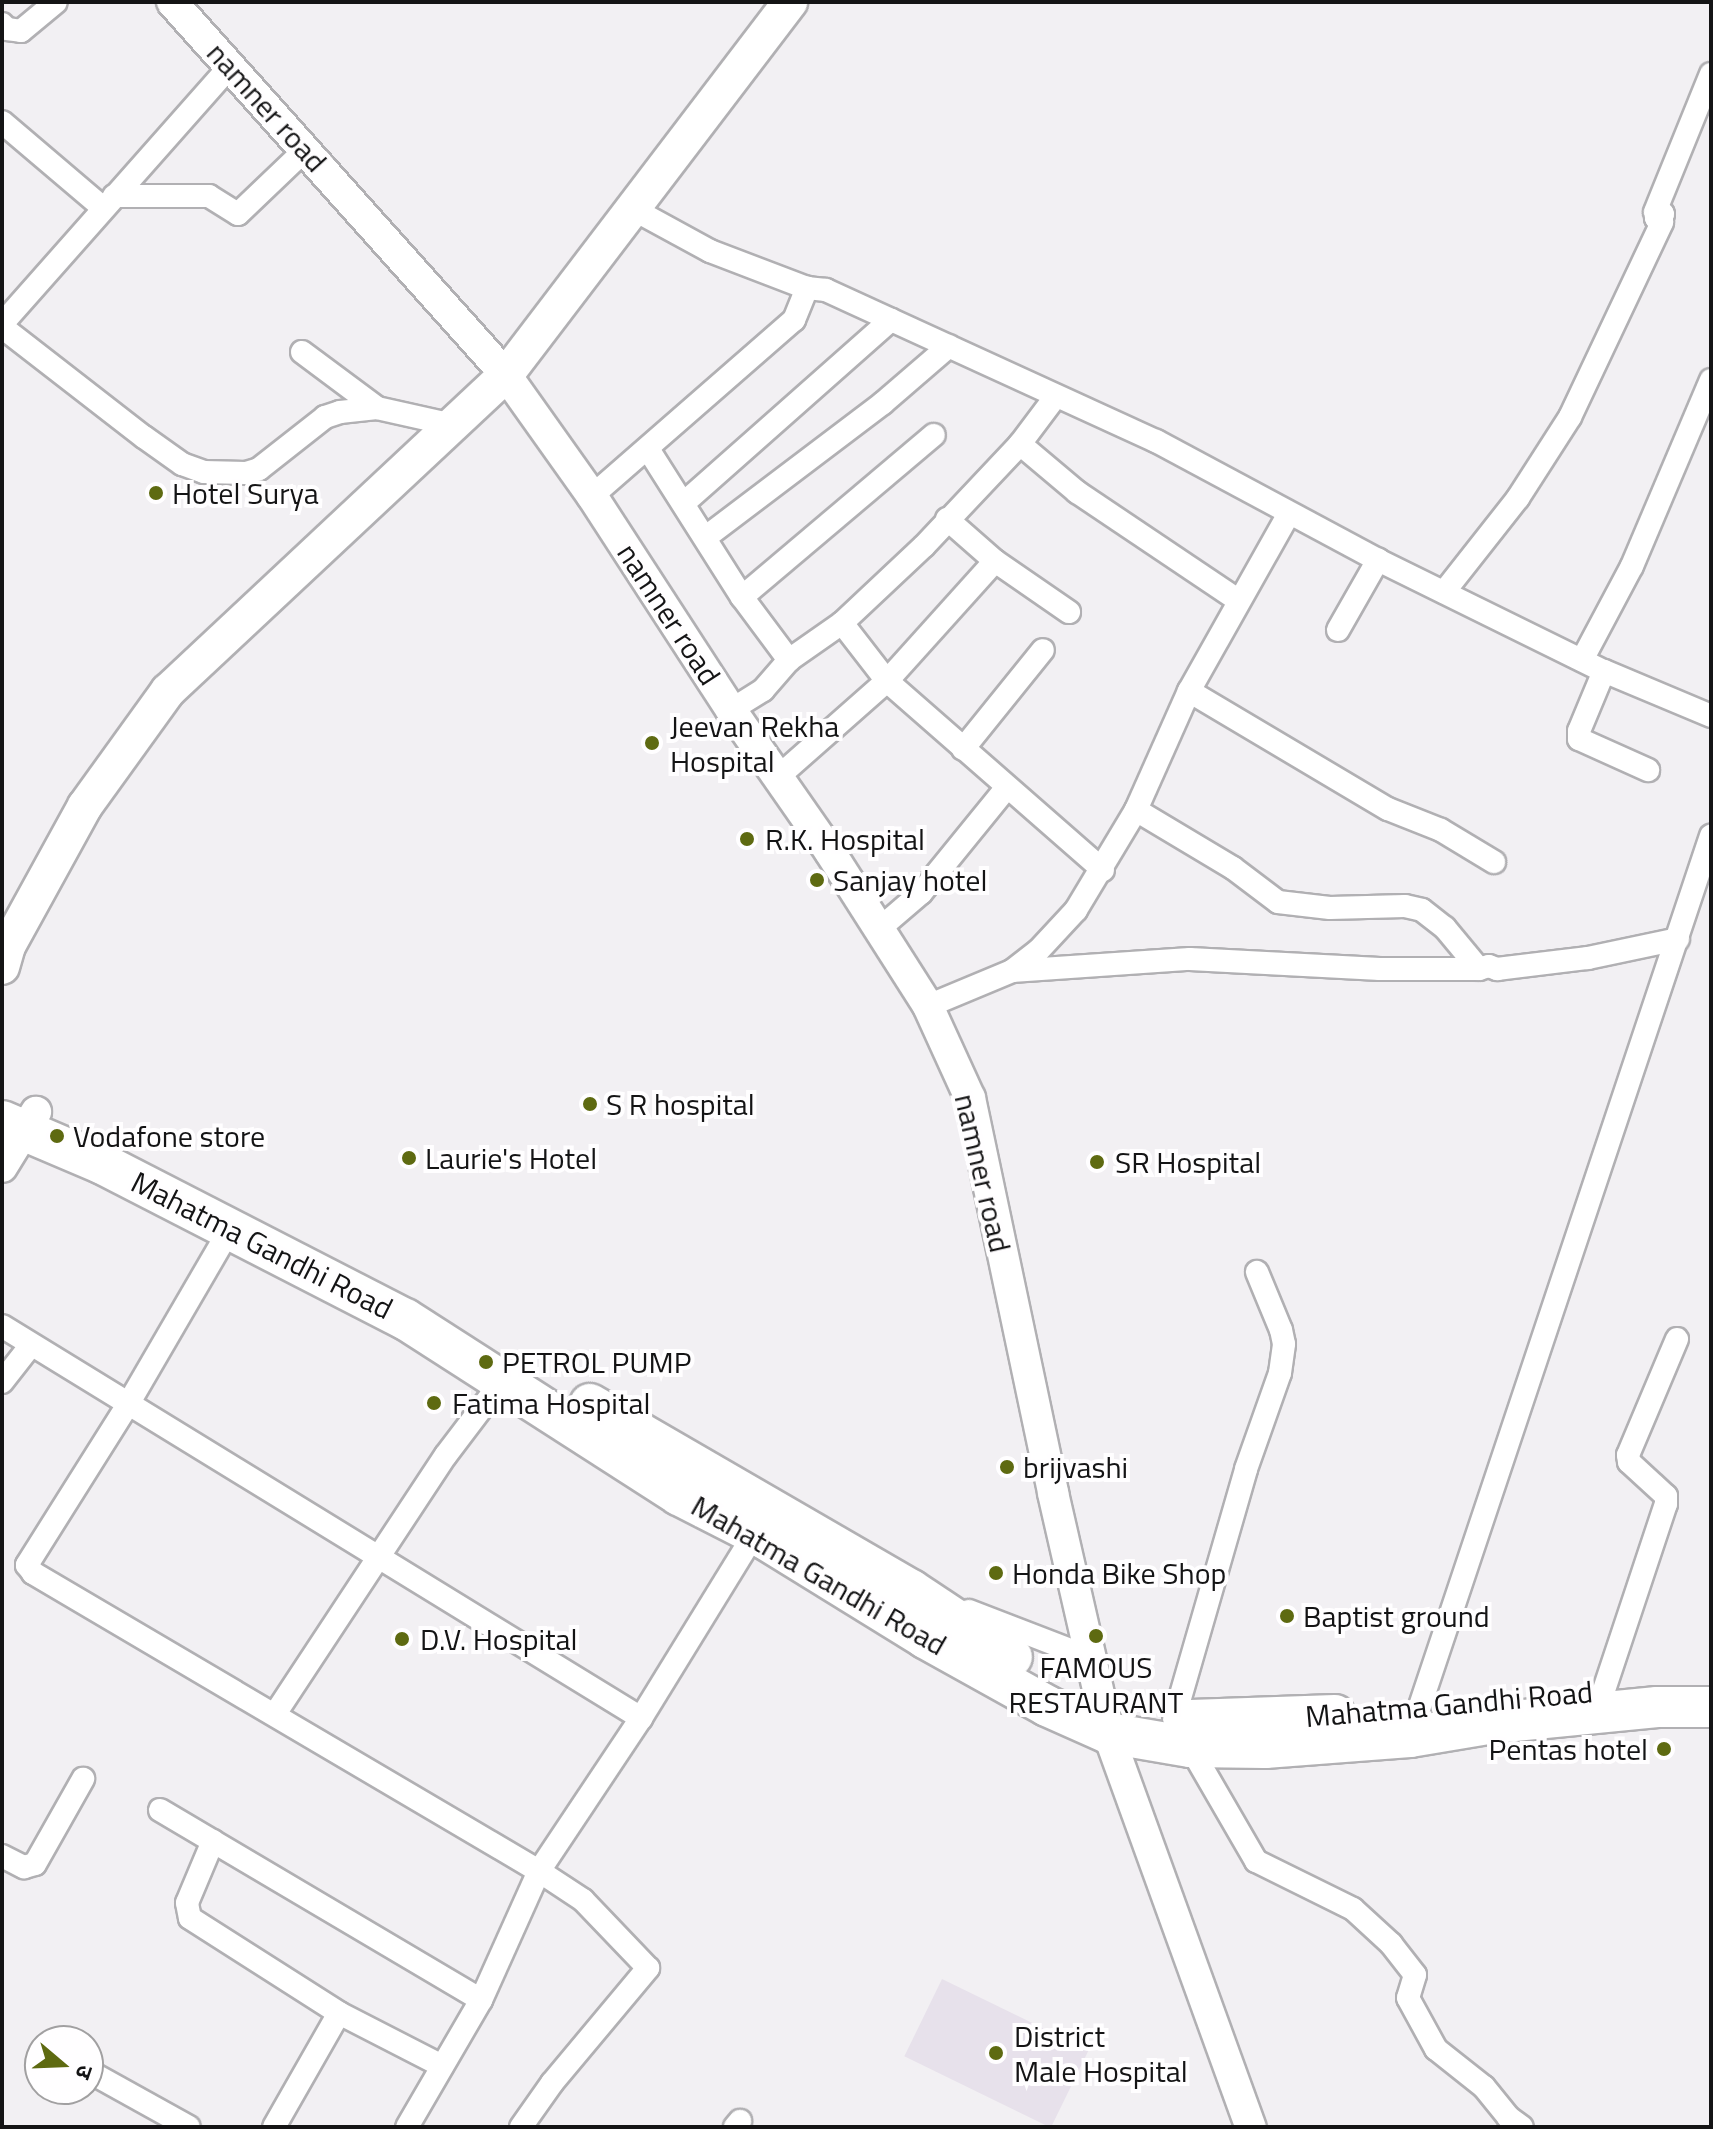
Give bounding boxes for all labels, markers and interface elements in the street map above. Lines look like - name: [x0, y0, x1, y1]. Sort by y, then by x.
- street label: namner road: [200, 35, 334, 179]
- place label: Hotel Surya: [172, 475, 319, 511]
- marker: Hotel Surya: [147, 484, 165, 502]
- street label: namner road: [610, 537, 728, 691]
- place label: Jeevan Rekha Hospital: [670, 708, 839, 778]
- marker: Jeevan Rekha Hospital: [641, 732, 663, 754]
- place label: R.K. Hospital: [765, 821, 925, 857]
- marker: R.K. Hospital: [736, 828, 758, 850]
- place label: Sanjay hotel: [833, 862, 987, 898]
- marker: Sanjay hotel: [808, 871, 826, 889]
- place label: S R hospital: [606, 1086, 755, 1122]
- street label: namner road: [947, 1090, 1019, 1256]
- marker: S R hospital: [581, 1095, 599, 1113]
- place label: Vodafone store: [73, 1118, 265, 1154]
- marker: Vodafone store: [48, 1127, 66, 1145]
- place label: Laurie's Hotel: [425, 1140, 597, 1176]
- place label: SR Hospital: [1115, 1144, 1261, 1180]
- marker: Laurie's Hotel: [400, 1149, 418, 1167]
- marker: SR Hospital: [1086, 1151, 1108, 1173]
- street label: Mahatma Gandhi Road: [125, 1164, 399, 1326]
- place label: PETROL PUMP: [502, 1344, 692, 1380]
- marker: PETROL PUMP: [477, 1353, 495, 1371]
- place label: Fatima Hospital: [452, 1385, 650, 1421]
- marker: Fatima Hospital: [423, 1392, 445, 1414]
- place label: brijvashi: [1023, 1449, 1128, 1485]
- marker: brijvashi: [998, 1458, 1016, 1476]
- street label: Mahatma Gandhi Road: [685, 1487, 953, 1663]
- place label: Honda Bike Shop: [1012, 1555, 1226, 1591]
- marker: Honda Bike Shop: [987, 1564, 1005, 1582]
- place label: Baptist ground: [1303, 1598, 1490, 1634]
- marker: Baptist ground: [1278, 1607, 1296, 1625]
- place label: D.V. Hospital: [420, 1621, 577, 1657]
- marker: FAMOUS RESTAURANT: [1087, 1627, 1105, 1645]
- marker: D.V. Hospital: [391, 1628, 413, 1650]
- place label: FAMOUS RESTAURANT: [1009, 1649, 1183, 1720]
- street label: Mahatma Gandhi Road: [1304, 1674, 1594, 1734]
- place label: Pentas hotel: [1489, 1731, 1648, 1767]
- marker: Pentas hotel: [1655, 1740, 1673, 1758]
- place label: District Male Hospital: [1014, 2018, 1188, 2088]
- north arrow: [24, 2025, 104, 2105]
- marker: District Male Hospital: [985, 2042, 1007, 2064]
- text: उ: [67, 2061, 103, 2084]

